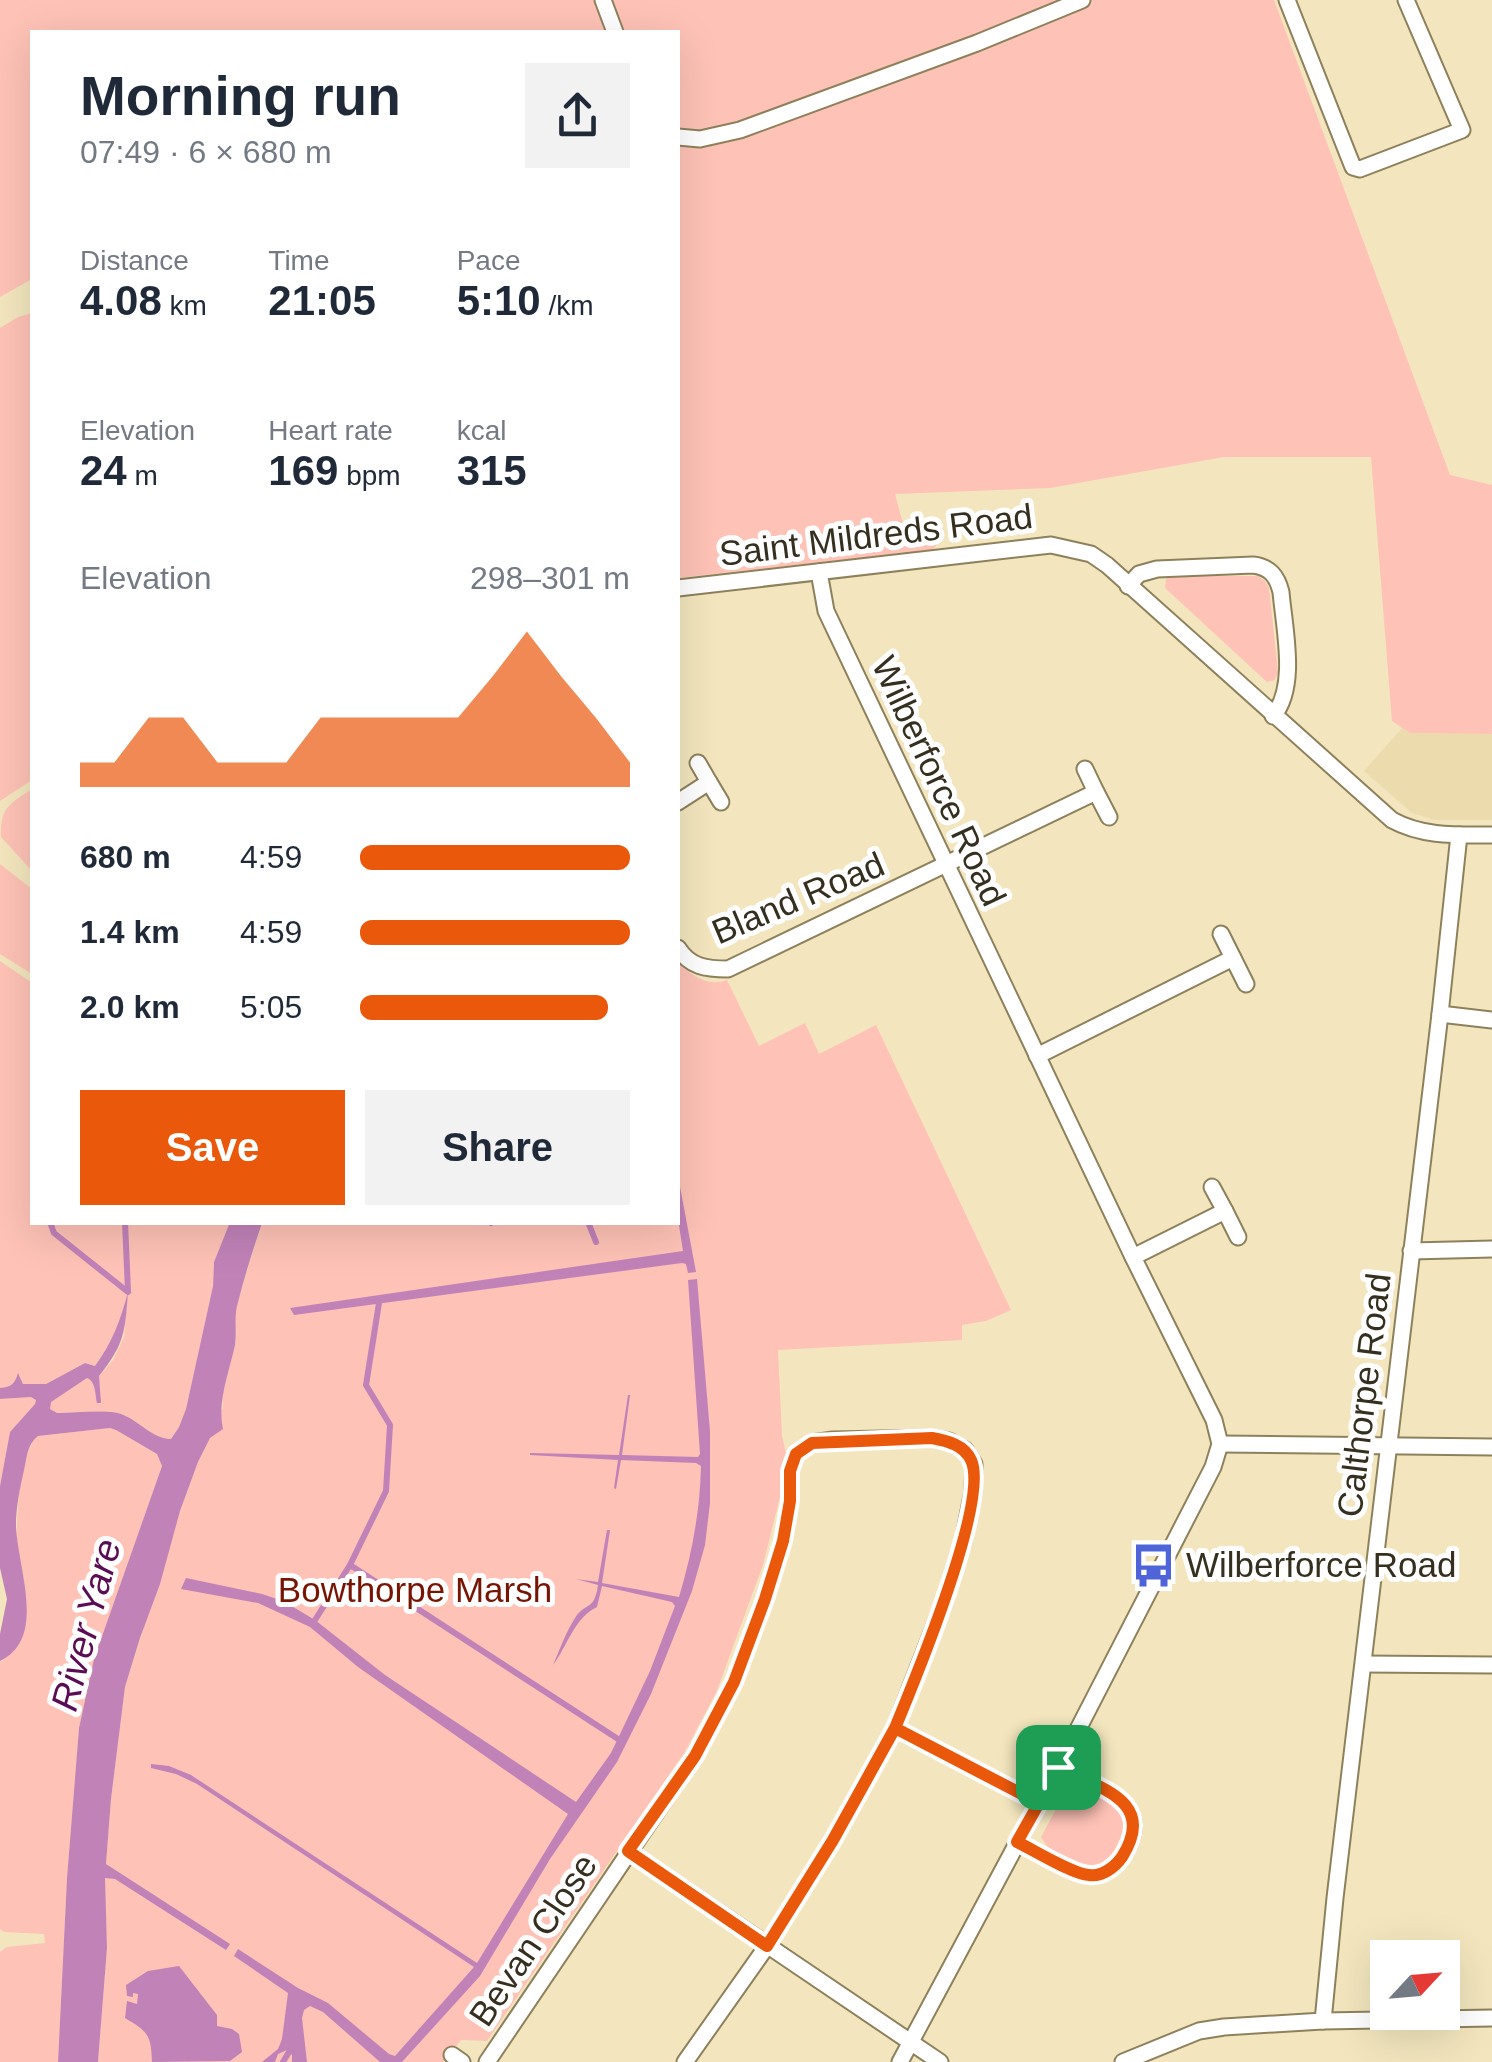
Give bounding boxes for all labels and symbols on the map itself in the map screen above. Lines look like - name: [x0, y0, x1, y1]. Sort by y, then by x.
- street label: Saint Mildreds Road: [717, 496, 1035, 573]
- street label: Wilberforce Road: [865, 650, 1014, 912]
- street label: Bland Road: [706, 844, 890, 951]
- street label: Calthorpe Road: [1329, 1271, 1398, 1519]
- water label: River Yare: [43, 1535, 129, 1715]
- bus stop icon: Wilberforce Road: [1129, 1541, 1177, 1589]
- place label: Wilberforce Road: [1186, 1545, 1456, 1584]
- park label: Bowthorpe Marsh: [278, 1570, 552, 1609]
- pin: [1016, 1725, 1101, 1810]
- street label: Bevan Close: [461, 1847, 604, 2033]
- north arrow: [1370, 1940, 1460, 2030]

